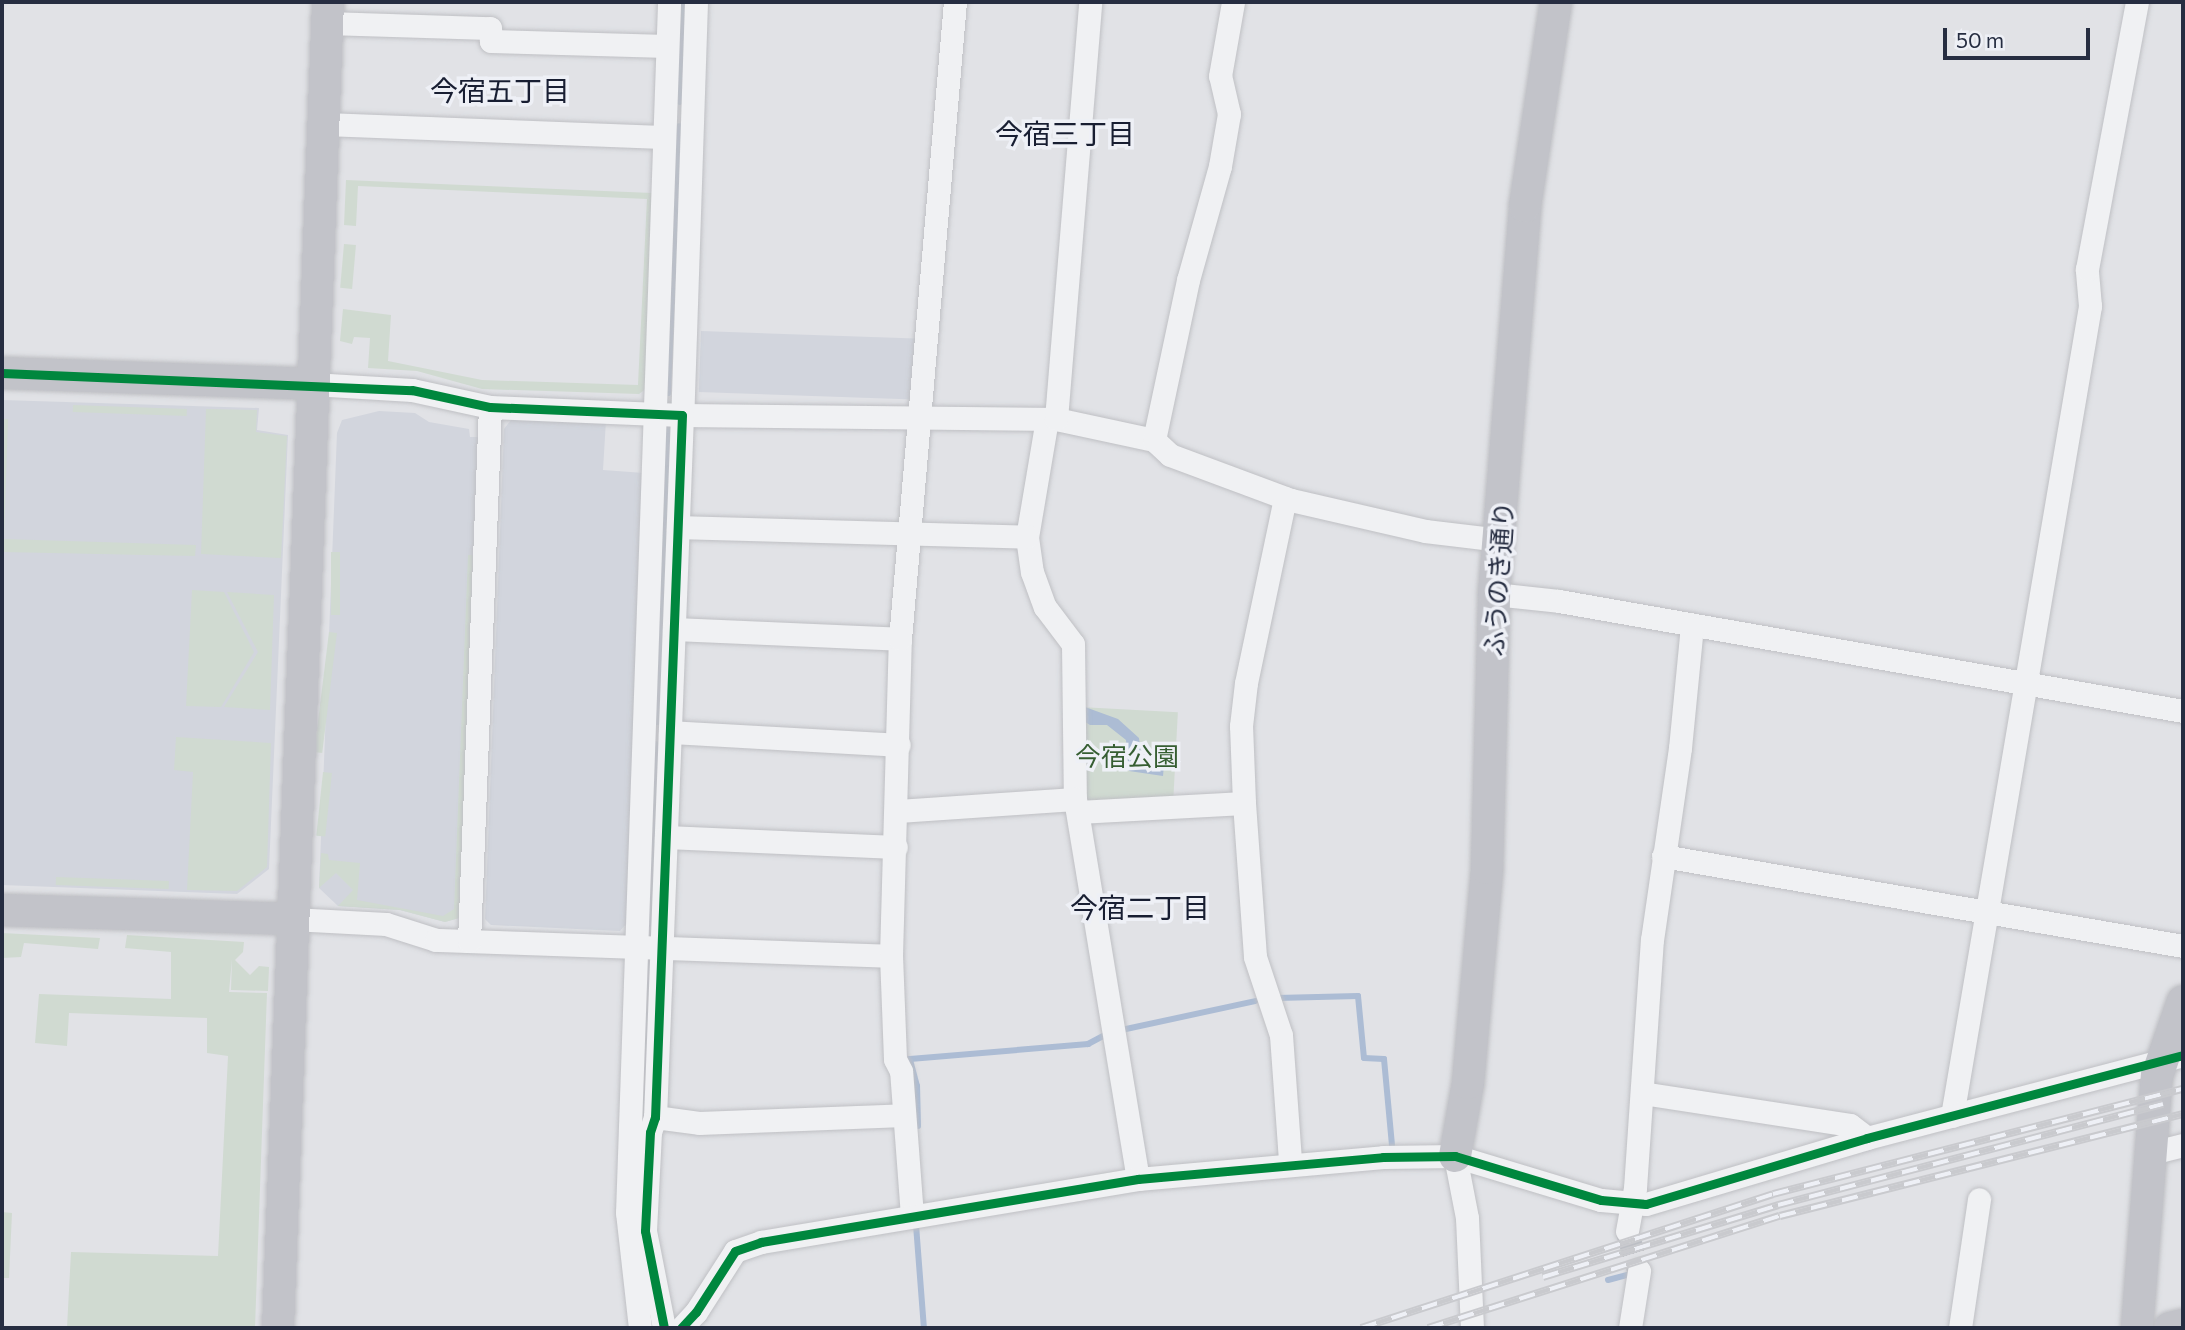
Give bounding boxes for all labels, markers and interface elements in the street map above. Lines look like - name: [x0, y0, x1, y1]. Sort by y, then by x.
- scale bar: [1947, 14, 2094, 58]
- text: 50 m: [1956, 27, 2004, 52]
- district label: 今宿五丁目: [430, 73, 570, 107]
- district label: 今宿三丁目: [995, 116, 1135, 150]
- street label: ふうのき通り: [1477, 500, 1519, 658]
- park label: 今宿公園: [1075, 740, 1179, 772]
- district label: 今宿二丁目: [1070, 890, 1210, 924]

